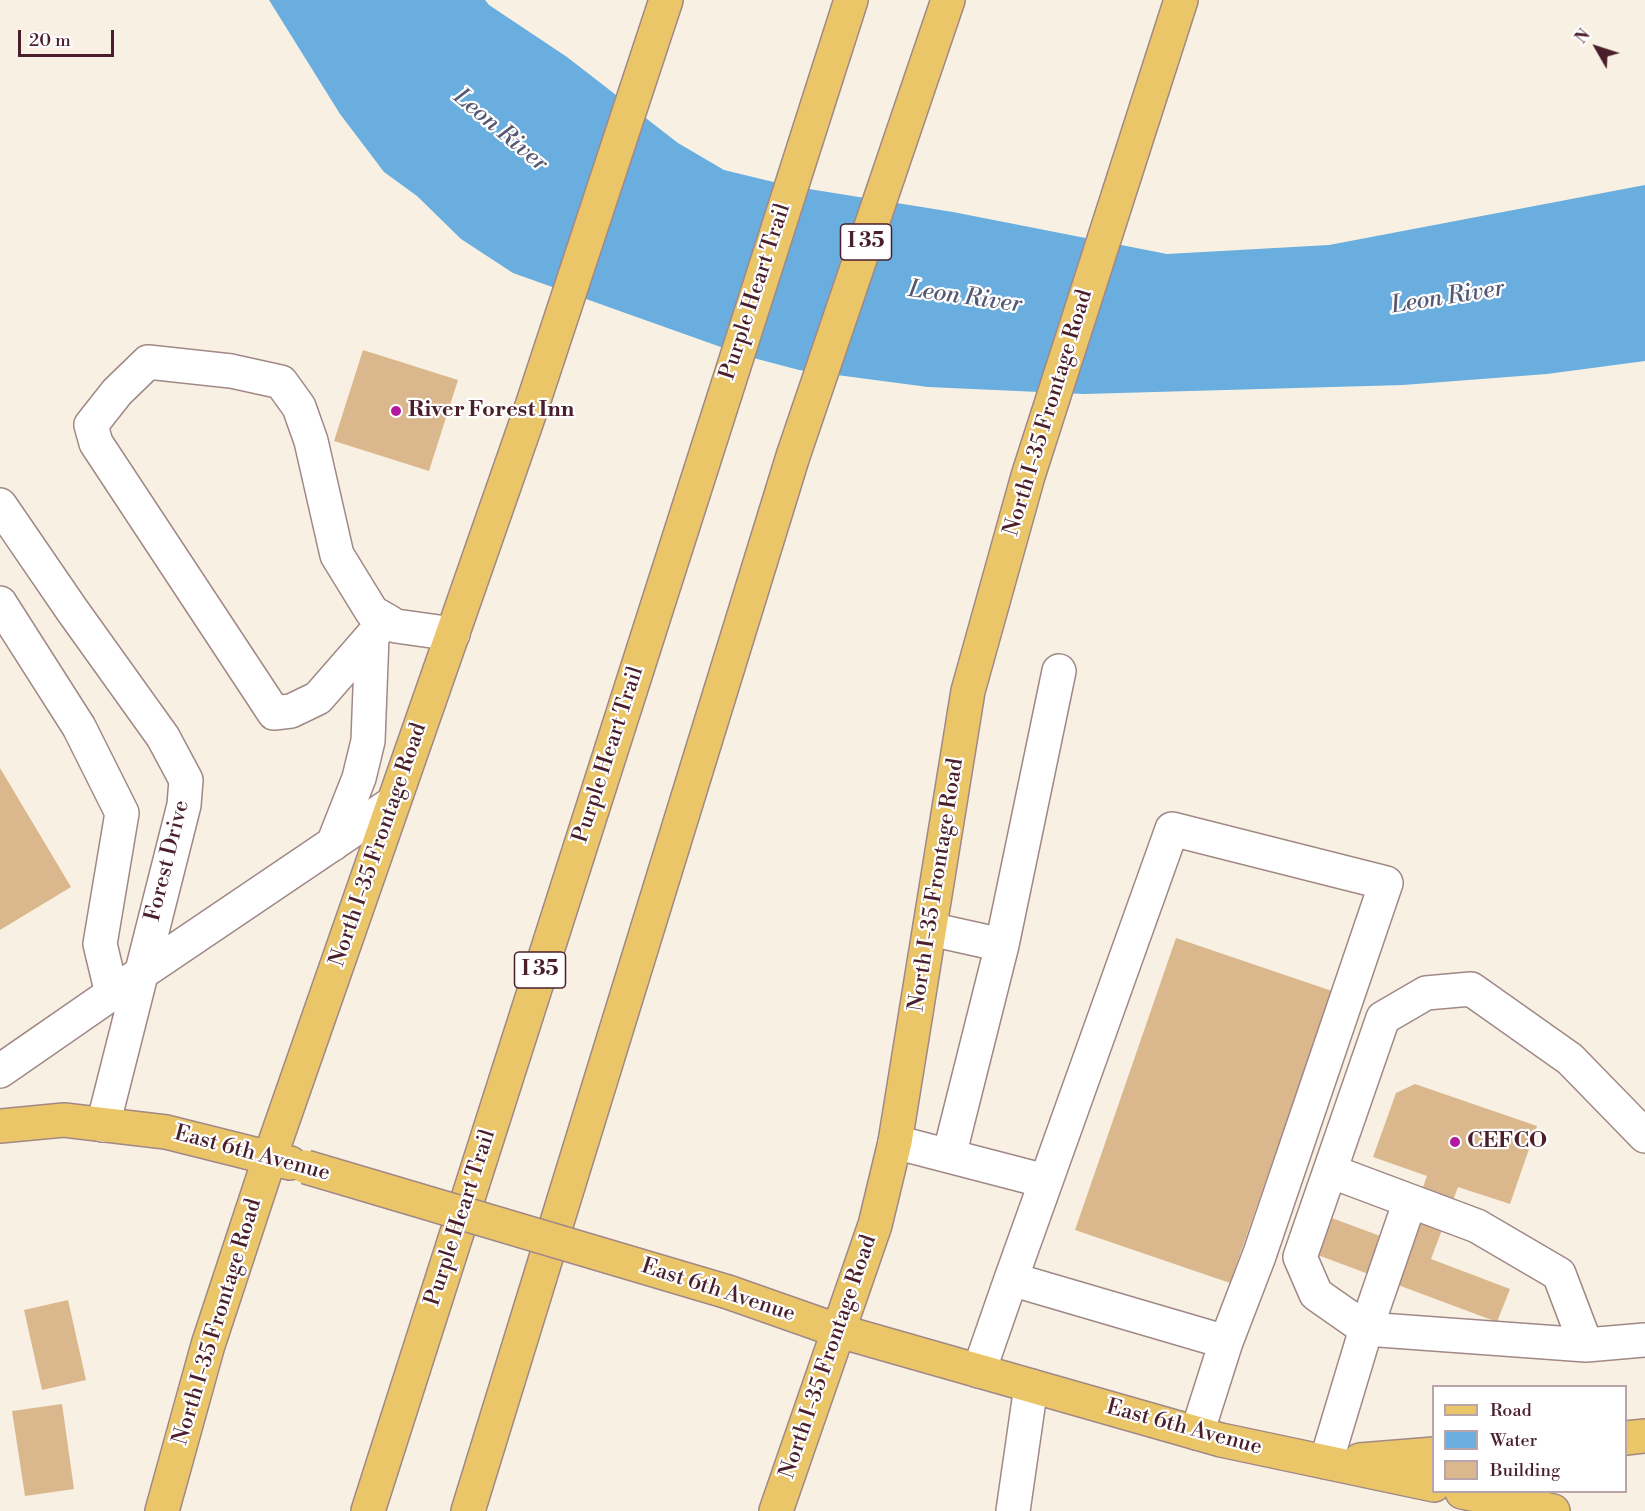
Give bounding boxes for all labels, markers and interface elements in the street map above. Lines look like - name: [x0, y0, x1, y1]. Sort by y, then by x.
- scale bar: [21, 18, 117, 56]
- north arrow: [1567, 18, 1627, 78]
- text: N: [1571, 25, 1595, 48]
- text: 20 m: [29, 29, 71, 52]
- water label: Leon River: [447, 83, 553, 179]
- street label: Purple Heart Trail: [715, 200, 797, 384]
- road number: I 35: [840, 224, 892, 260]
- water label: Leon River: [1389, 275, 1507, 321]
- water label: Leon River: [906, 276, 1024, 320]
- street label: North I-35 Frontage Road: [999, 287, 1099, 539]
- place label: River Forest Inn: [408, 398, 574, 424]
- marker: River Forest Inn: [389, 404, 403, 418]
- street label: Purple Heart Trail: [568, 663, 650, 847]
- street label: North I-35 Frontage Road: [325, 720, 433, 970]
- street label: North I-35 Frontage Road: [904, 756, 970, 1014]
- street label: Forest Drive: [140, 798, 196, 924]
- road number: I 35: [514, 952, 566, 988]
- street label: East 6th Avenue: [171, 1121, 333, 1187]
- street label: Purple Heart Trail: [420, 1126, 502, 1310]
- place label: CEFCO: [1467, 1129, 1547, 1155]
- marker: CEFCO: [1448, 1135, 1462, 1149]
- street label: North I-35 Frontage Road: [168, 1196, 268, 1448]
- street label: North I-35 Frontage Road: [775, 1232, 883, 1482]
- street label: East 6th Avenue: [638, 1254, 798, 1328]
- legend: [1432, 1385, 1627, 1493]
- street label: East 6th Avenue: [1103, 1395, 1265, 1461]
- text: Road: [1490, 1399, 1532, 1422]
- text: Water: [1490, 1429, 1537, 1452]
- text: Building: [1490, 1459, 1560, 1482]

